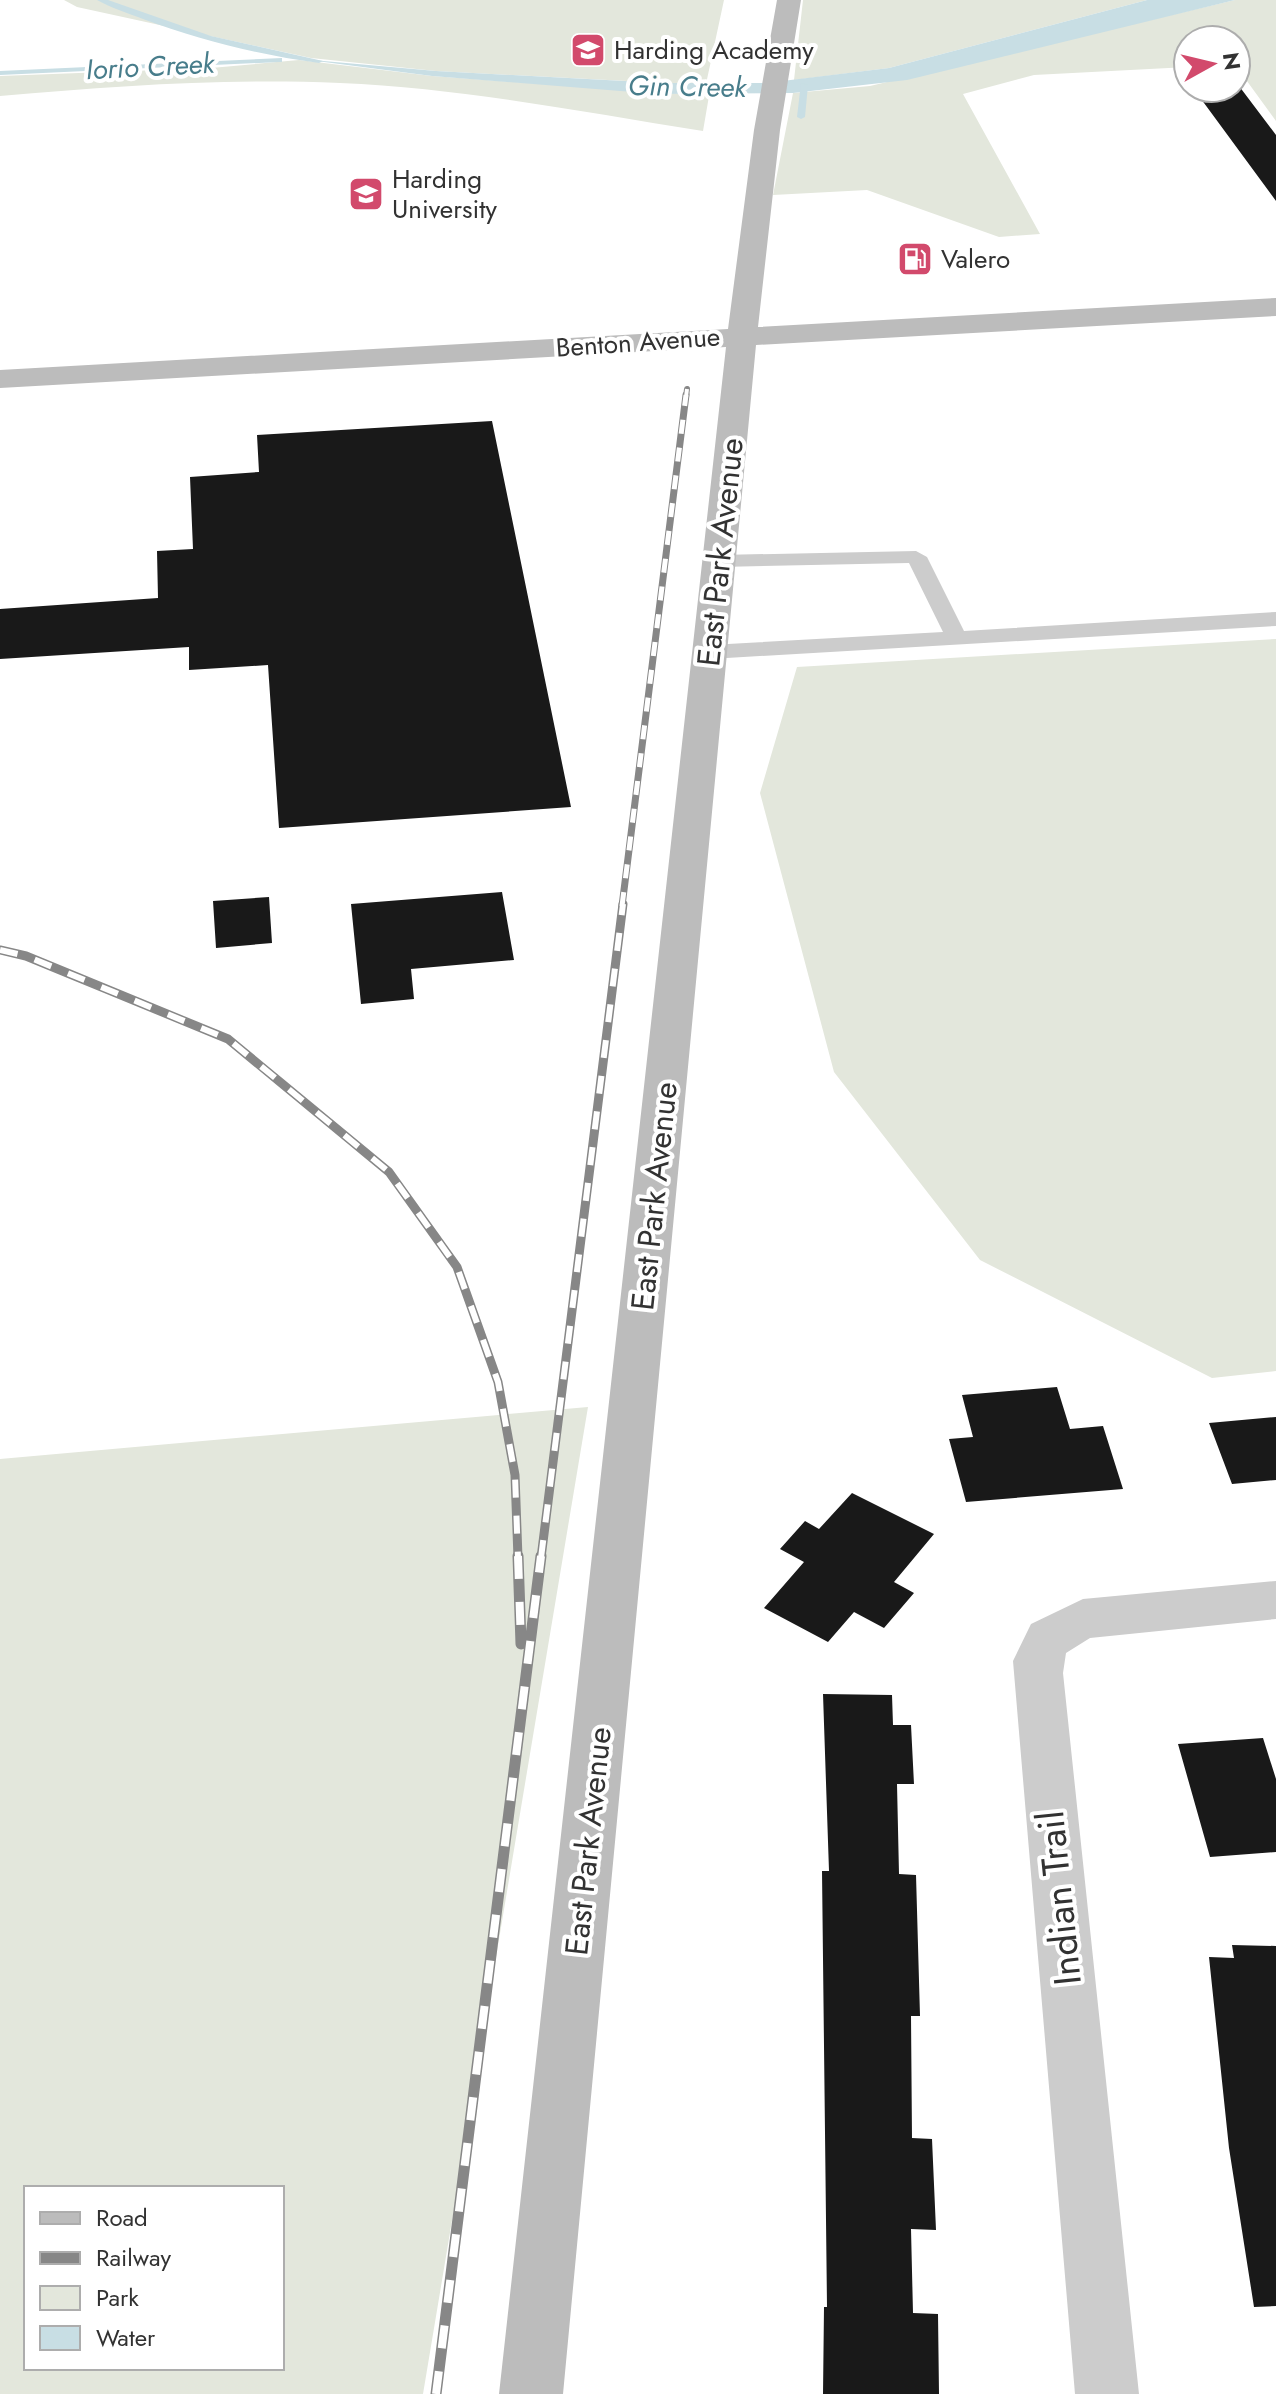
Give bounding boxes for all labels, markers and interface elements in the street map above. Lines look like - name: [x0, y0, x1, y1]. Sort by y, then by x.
- north arrow: [1172, 24, 1252, 104]
- school or university icon: Harding Academy: [569, 31, 607, 69]
- place label: Harding Academy: [614, 31, 814, 69]
- water label: Iorio Creek: [85, 43, 216, 90]
- text: N: [1215, 50, 1249, 72]
- water label: Gin Creek: [628, 65, 748, 108]
- place label: Harding University: [392, 160, 498, 228]
- school or university icon: Harding University: [347, 175, 385, 213]
- fuel station icon: Valero: [896, 240, 934, 278]
- place label: Valero: [941, 240, 1010, 278]
- street label: Benton Avenue: [555, 317, 721, 367]
- street label: East Park Avenue: [685, 435, 755, 669]
- street label: East Park Avenue: [619, 1079, 689, 1313]
- street label: East Park Avenue: [553, 1724, 623, 1958]
- street label: Indian Trail: [1022, 1808, 1095, 1988]
- legend: [24, 2186, 284, 2370]
- text: Road: [96, 2200, 148, 2235]
- text: Railway: [96, 2240, 171, 2275]
- text: Park: [96, 2280, 139, 2315]
- text: Water: [96, 2320, 156, 2355]

